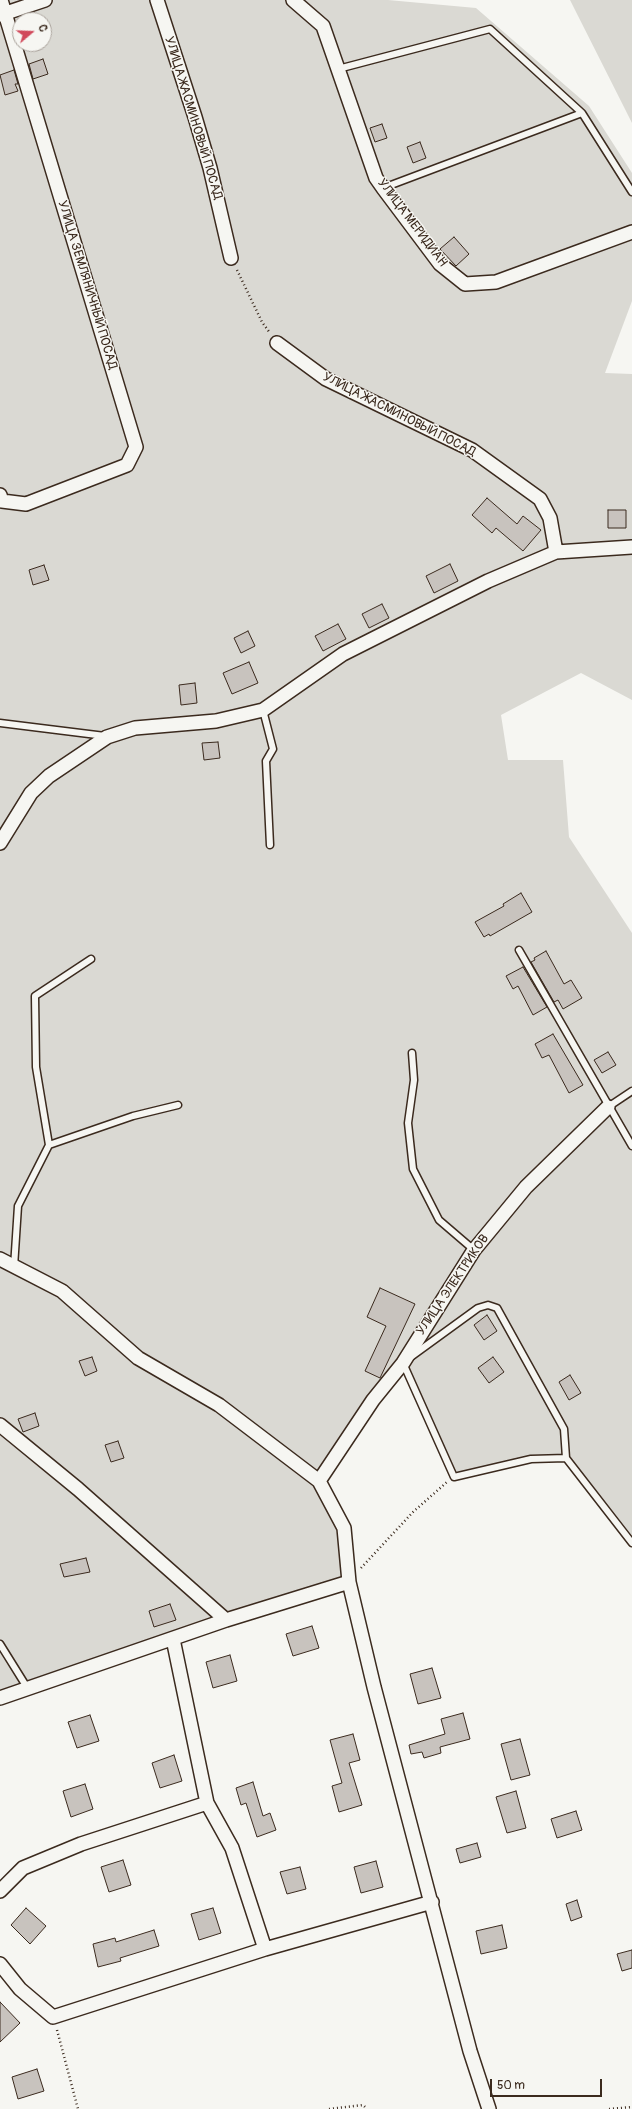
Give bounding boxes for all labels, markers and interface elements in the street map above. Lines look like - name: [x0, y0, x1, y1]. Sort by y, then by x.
- north arrow: [12, 12, 52, 52]
- text: С: [36, 23, 50, 34]
- street label: УЛИЦА ЖАСМИНОВЫЙ ПОСАД: [161, 35, 225, 201]
- street label: УЛИЦА МЕРИДИАН: [374, 176, 450, 270]
- street label: УЛИЦА ЗЕМЛЯНИЧНЫЙ ПОСАД: [54, 199, 120, 371]
- street label: УЛИЦА ЖАСМИНОВЫЙ ПОСАД: [320, 370, 478, 460]
- street label: УЛИЦА ЭЛЕКТРИКОВ: [413, 1232, 493, 1338]
- scale bar: [492, 2071, 604, 2097]
- text: 50 m: [497, 2078, 525, 2093]

